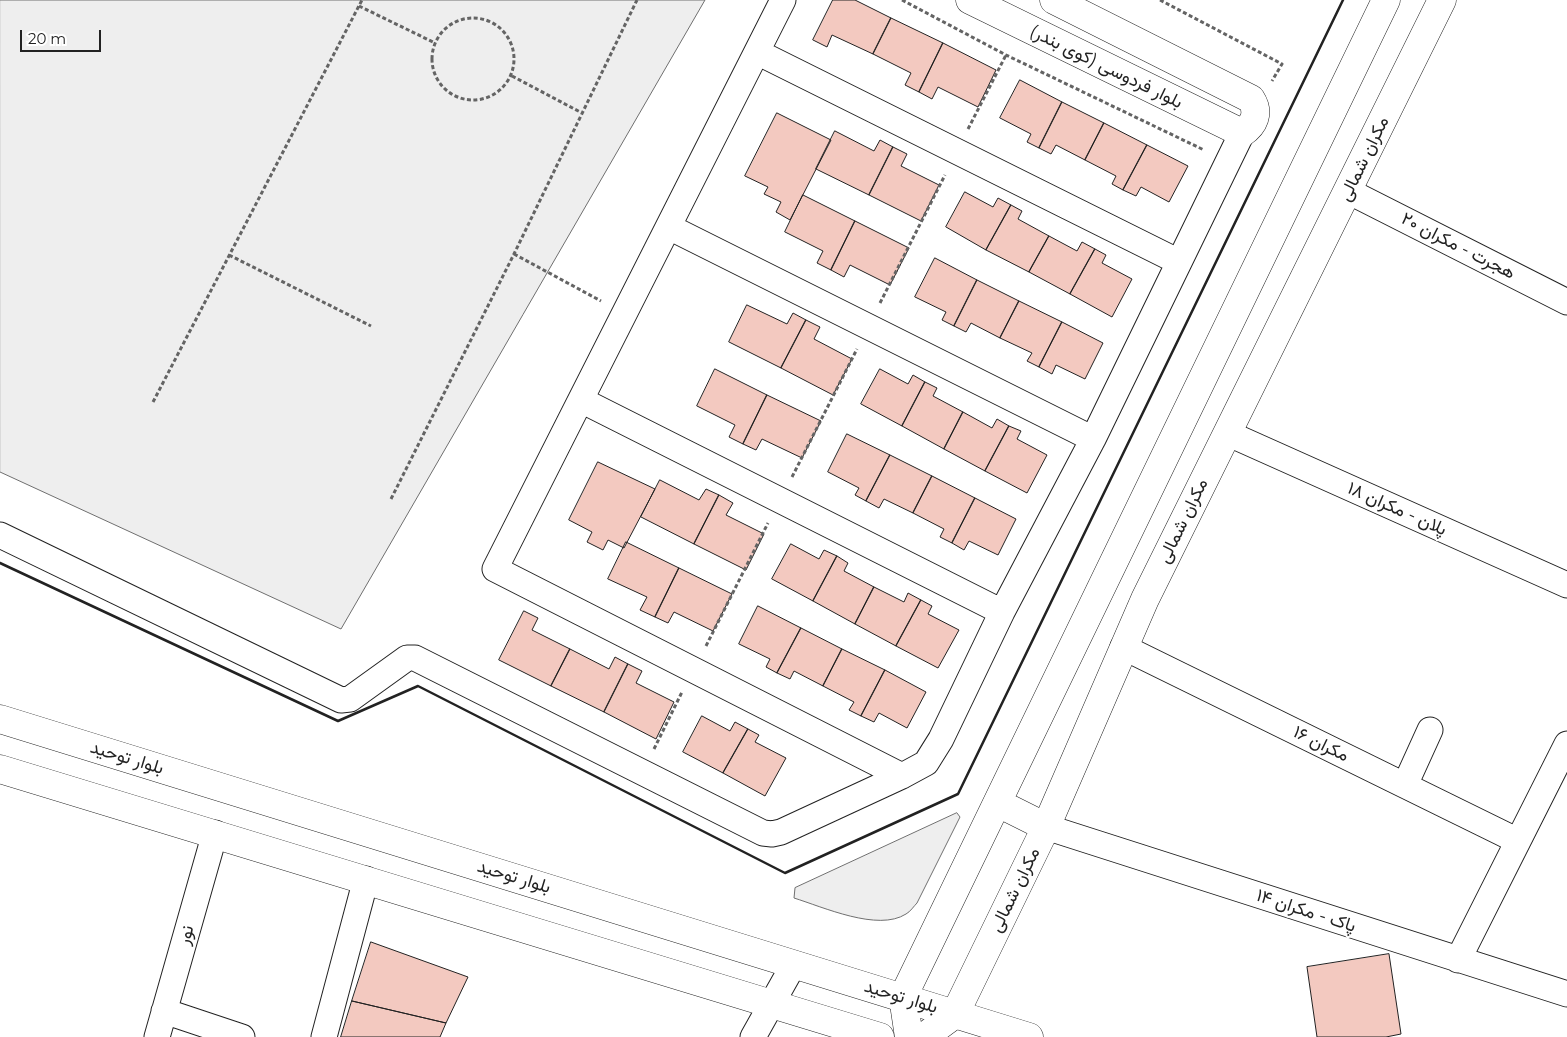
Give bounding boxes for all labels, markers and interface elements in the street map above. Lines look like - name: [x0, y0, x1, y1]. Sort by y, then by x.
- scale bar: [22, 20, 104, 52]
- street label: بلوار فردوسی (کوی بندر): [1026, 21, 1186, 113]
- text: 20 m: [28, 29, 66, 48]
- street label: مکران شمالی: [1334, 113, 1394, 205]
- street label: هجرت - مکران ۲۰: [1397, 208, 1519, 284]
- street label: مکران شمالی: [1153, 475, 1213, 567]
- street label: پلان - مکران ۱۸: [1344, 478, 1450, 540]
- street label: مکران ۱۶: [1290, 721, 1352, 767]
- street label: بلوار توحید: [88, 737, 166, 779]
- street label: مکران شمالی: [985, 844, 1045, 936]
- street label: بلوار توحید: [475, 856, 553, 898]
- street label: پاک - مکران ۱۴: [1253, 885, 1359, 937]
- street label: نور: [173, 923, 199, 947]
- street label: بلوار توحید: [862, 976, 940, 1018]

